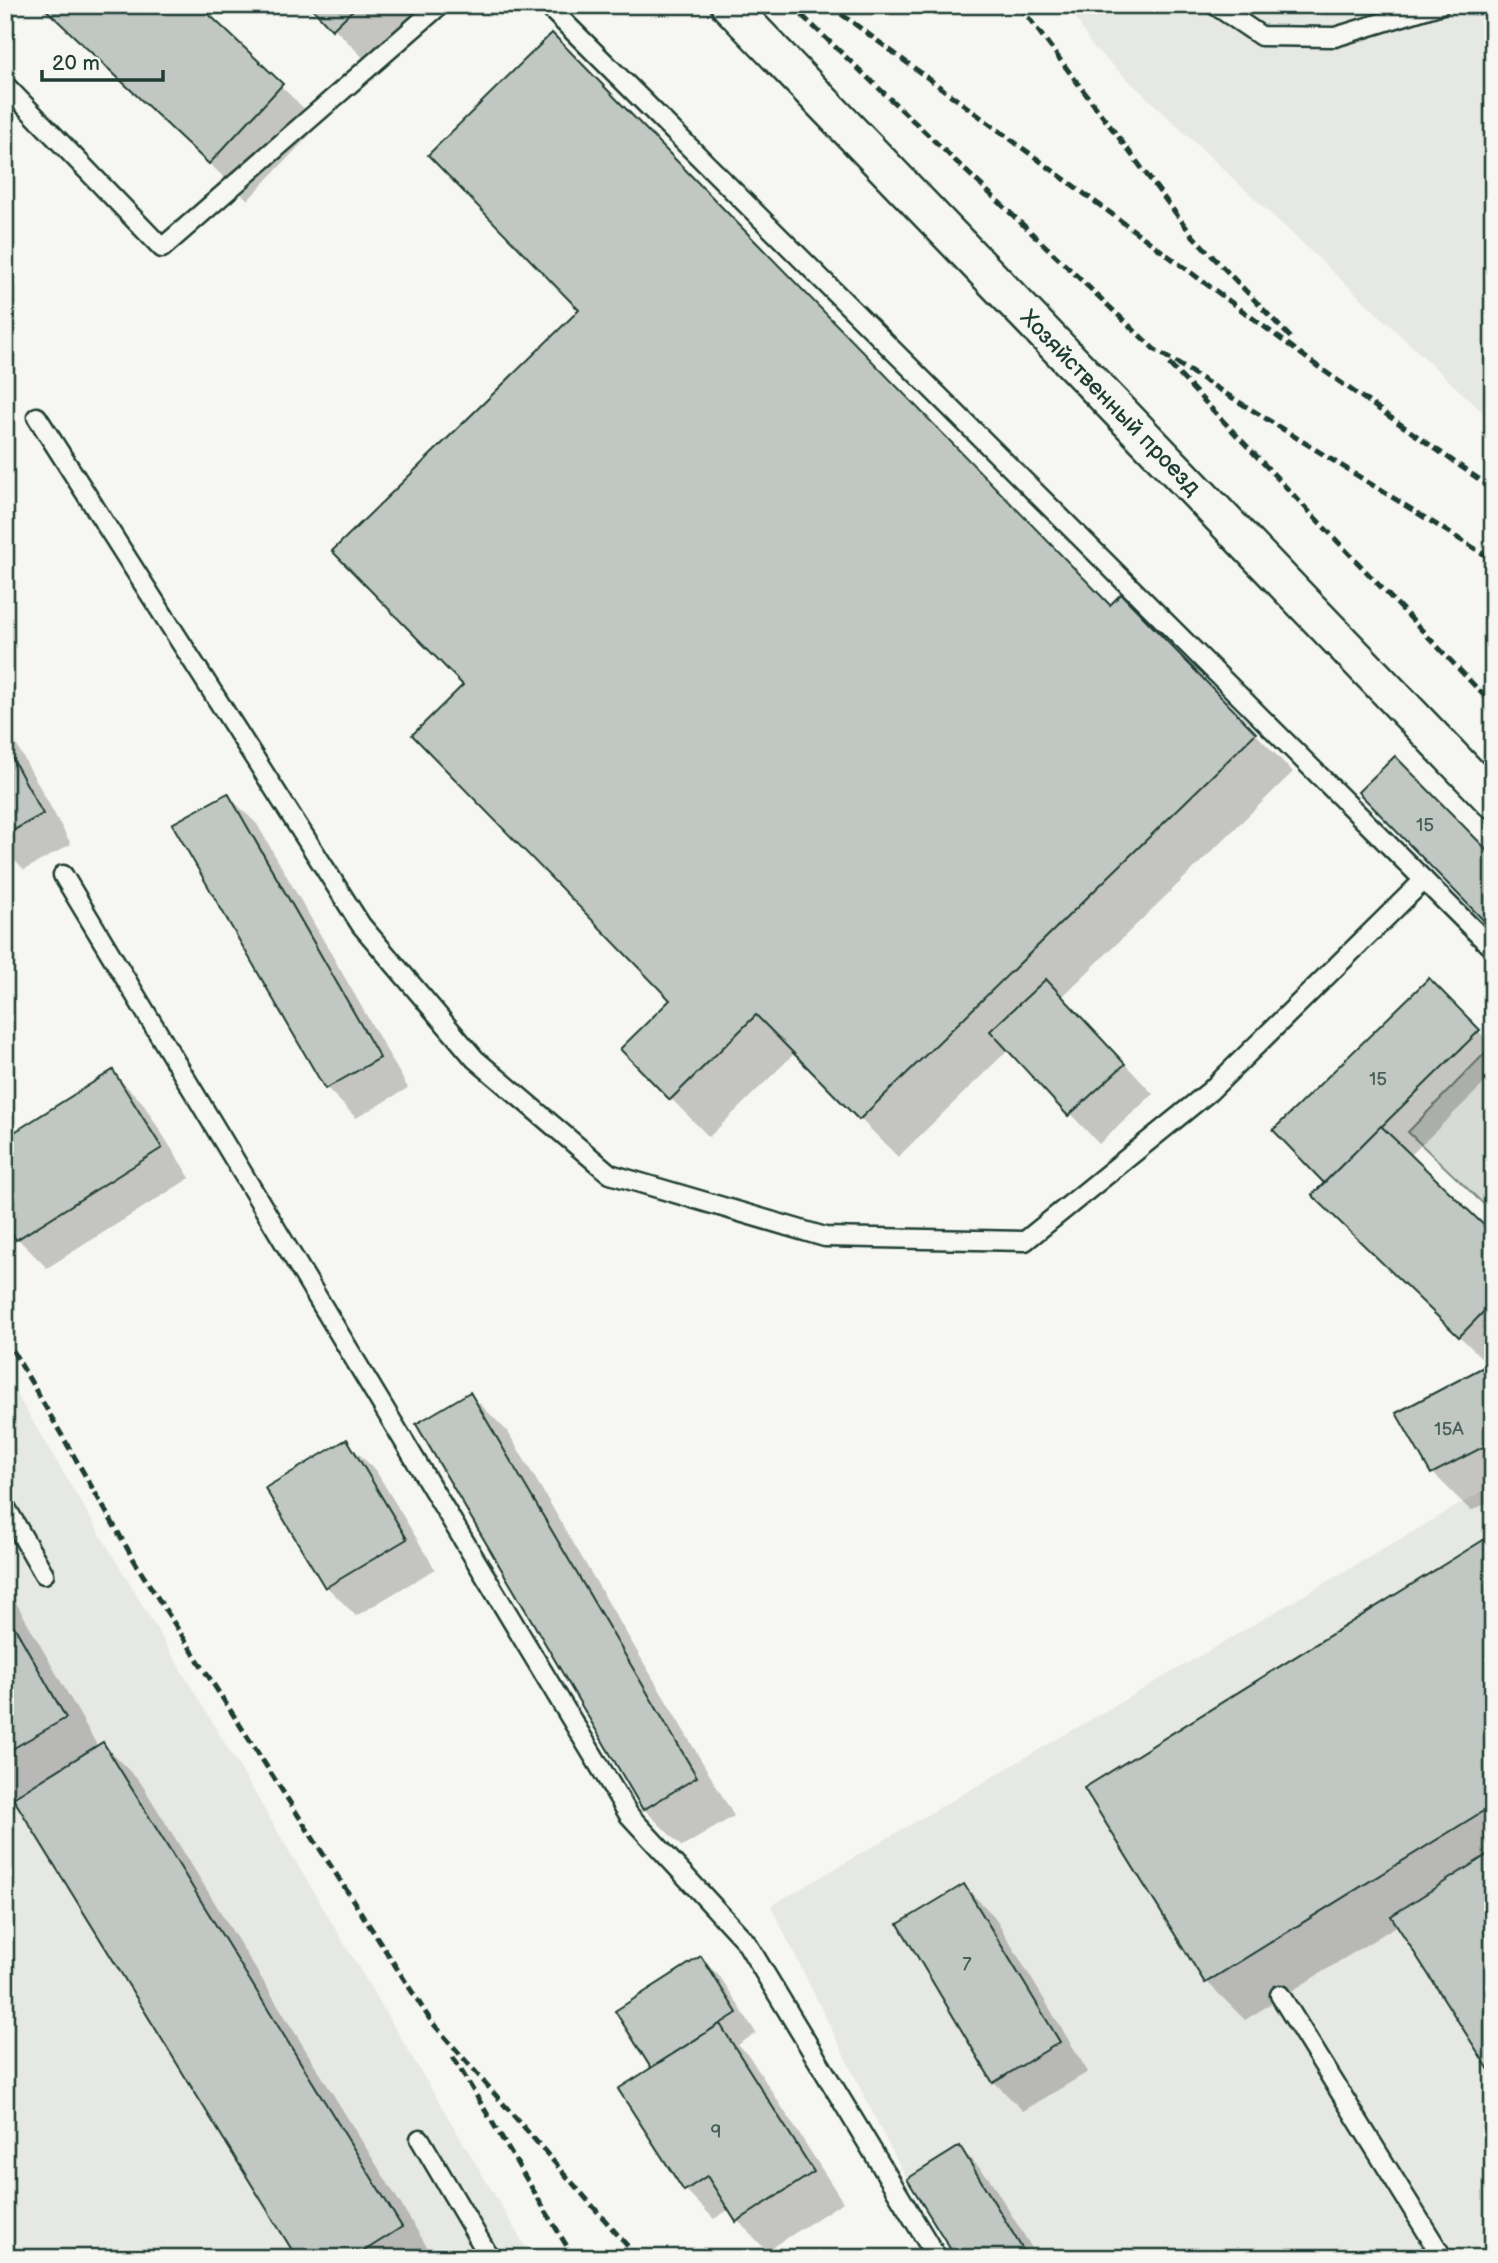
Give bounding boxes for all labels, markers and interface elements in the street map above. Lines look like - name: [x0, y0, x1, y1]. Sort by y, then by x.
- scale bar: [42, 38, 163, 82]
- text: 20 m: [52, 51, 100, 76]
- street label: Хозяйственный проезд: [1014, 304, 1206, 501]
- house number: 15: [1416, 814, 1434, 837]
- house number: 15: [1369, 1068, 1387, 1091]
- house number: 15А: [1434, 1418, 1464, 1441]
- house number: 7: [962, 1953, 972, 1976]
- house number: 9: [711, 2121, 721, 2144]

